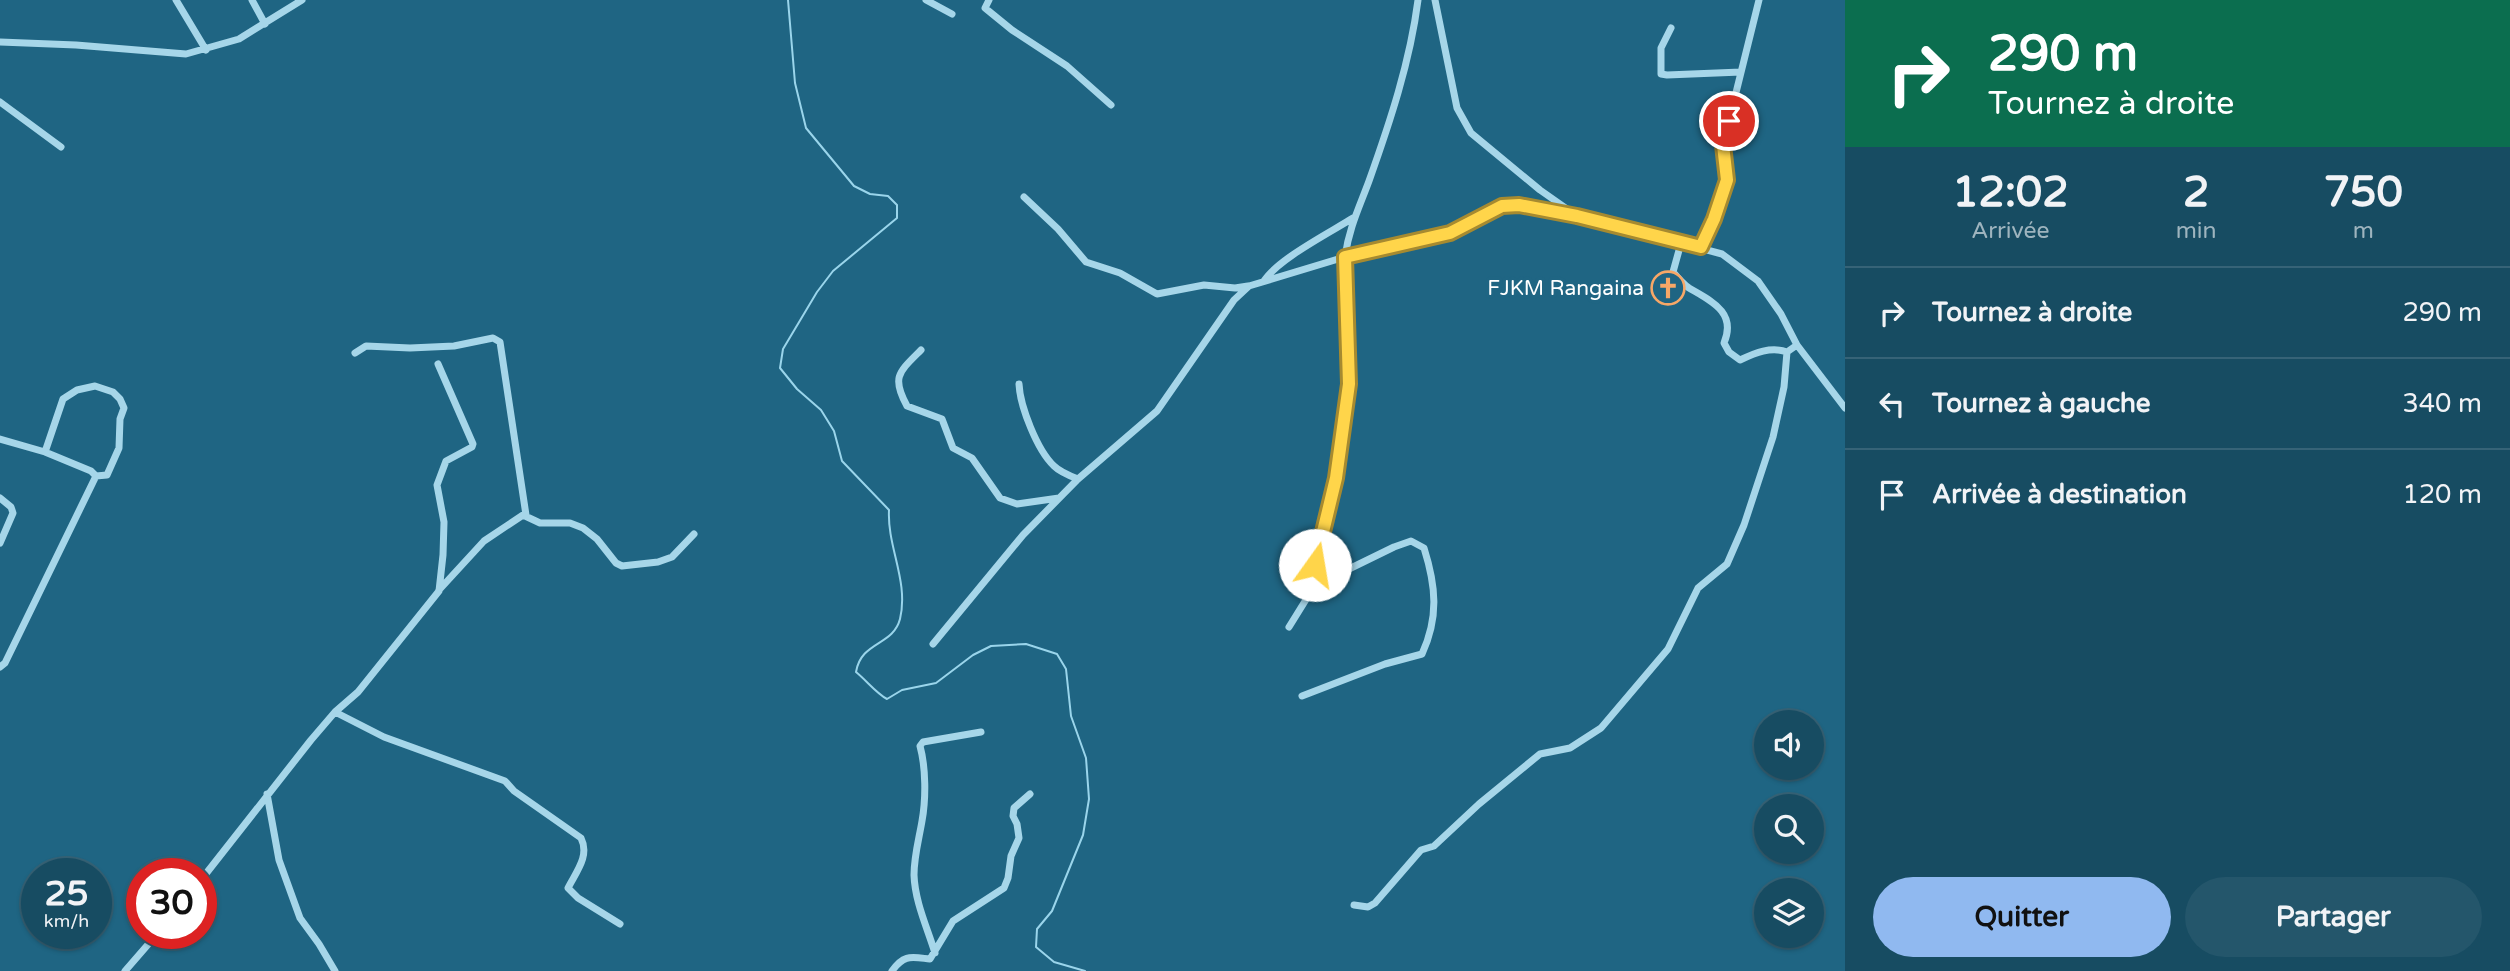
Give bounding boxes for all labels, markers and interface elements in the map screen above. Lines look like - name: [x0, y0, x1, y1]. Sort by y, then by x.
- text: 290 m: [1988, 25, 2138, 84]
- icon: right: [1873, 28, 1964, 119]
- text: Tournez à droite: [1988, 85, 2234, 123]
- pin: [1699, 91, 1759, 151]
- icon: arrive: [1710, 102, 1748, 140]
- text: 12:02: [1952, 167, 2069, 218]
- text: 2: [2183, 167, 2209, 218]
- text: 750: [2324, 167, 2403, 218]
- text: Arrivée: [1971, 217, 2050, 245]
- text: min: [2176, 217, 2217, 245]
- text: m: [2353, 217, 2374, 245]
- church icon: FJKM Rangaina: [1649, 269, 1687, 307]
- place label: FJKM Rangaina: [1487, 276, 1644, 301]
- icon: right: [1873, 294, 1911, 332]
- text: Tournez à droite: [1932, 297, 2132, 328]
- text: 290 m: [2402, 297, 2482, 328]
- icon: left: [1873, 385, 1911, 423]
- text: Tournez à gauche: [1932, 388, 2151, 419]
- text: 340 m: [2402, 388, 2482, 419]
- icon: arrive: [1873, 476, 1911, 514]
- text: Arrivée à destination: [1932, 479, 2187, 510]
- text: 120 m: [2402, 479, 2482, 510]
- position arrow: [1278, 528, 1352, 602]
- map controls: [1754, 710, 1824, 948]
- button: sound: [1754, 710, 1824, 780]
- button: search: [1754, 794, 1824, 864]
- speed limit sign: 30: [126, 858, 217, 949]
- text: 25: [45, 873, 88, 915]
- button: Quitter: [1873, 877, 2171, 957]
- button: Partager: [2185, 877, 2482, 957]
- button: layers: [1754, 878, 1824, 948]
- text: km/h: [44, 910, 89, 932]

